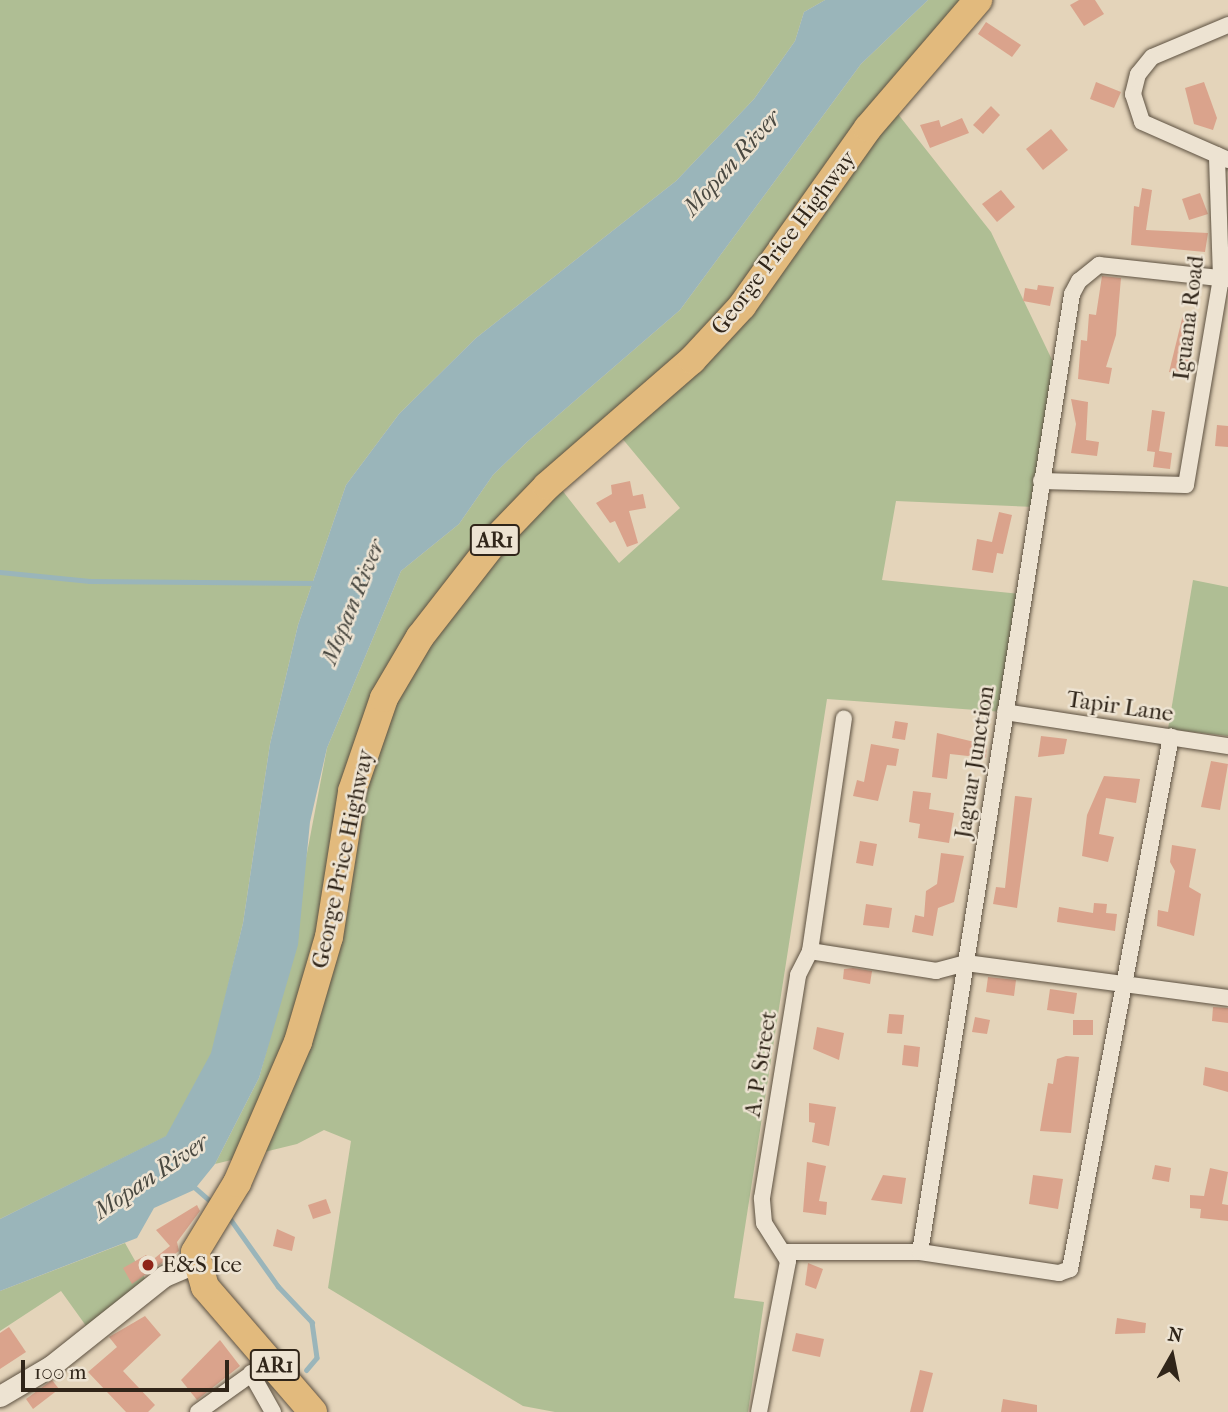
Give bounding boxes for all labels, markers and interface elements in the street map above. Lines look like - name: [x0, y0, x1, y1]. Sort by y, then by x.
- water label: Mopan River: [677, 104, 787, 222]
- street label: George Price Highway: [706, 146, 862, 340]
- street label: Iguana Road: [1168, 254, 1210, 382]
- road number: AR1: [469, 522, 521, 558]
- water label: Mopan River: [315, 535, 391, 669]
- street label: Jaguar Junction: [949, 684, 1001, 840]
- street label: Tapir Lane: [1065, 686, 1175, 728]
- street label: George Price Highway: [306, 747, 380, 971]
- street label: A. P. Street: [739, 1009, 783, 1119]
- water label: Mopan River: [88, 1128, 214, 1226]
- place label: E&S Ice: [162, 1251, 242, 1279]
- marker: E&S Ice: [140, 1257, 156, 1273]
- north arrow: [1137, 1321, 1207, 1391]
- text: N: [1166, 1323, 1184, 1347]
- scale bar: [24, 1346, 233, 1390]
- road number: AR1: [249, 1348, 301, 1382]
- text: 100 m: [34, 1360, 87, 1384]

